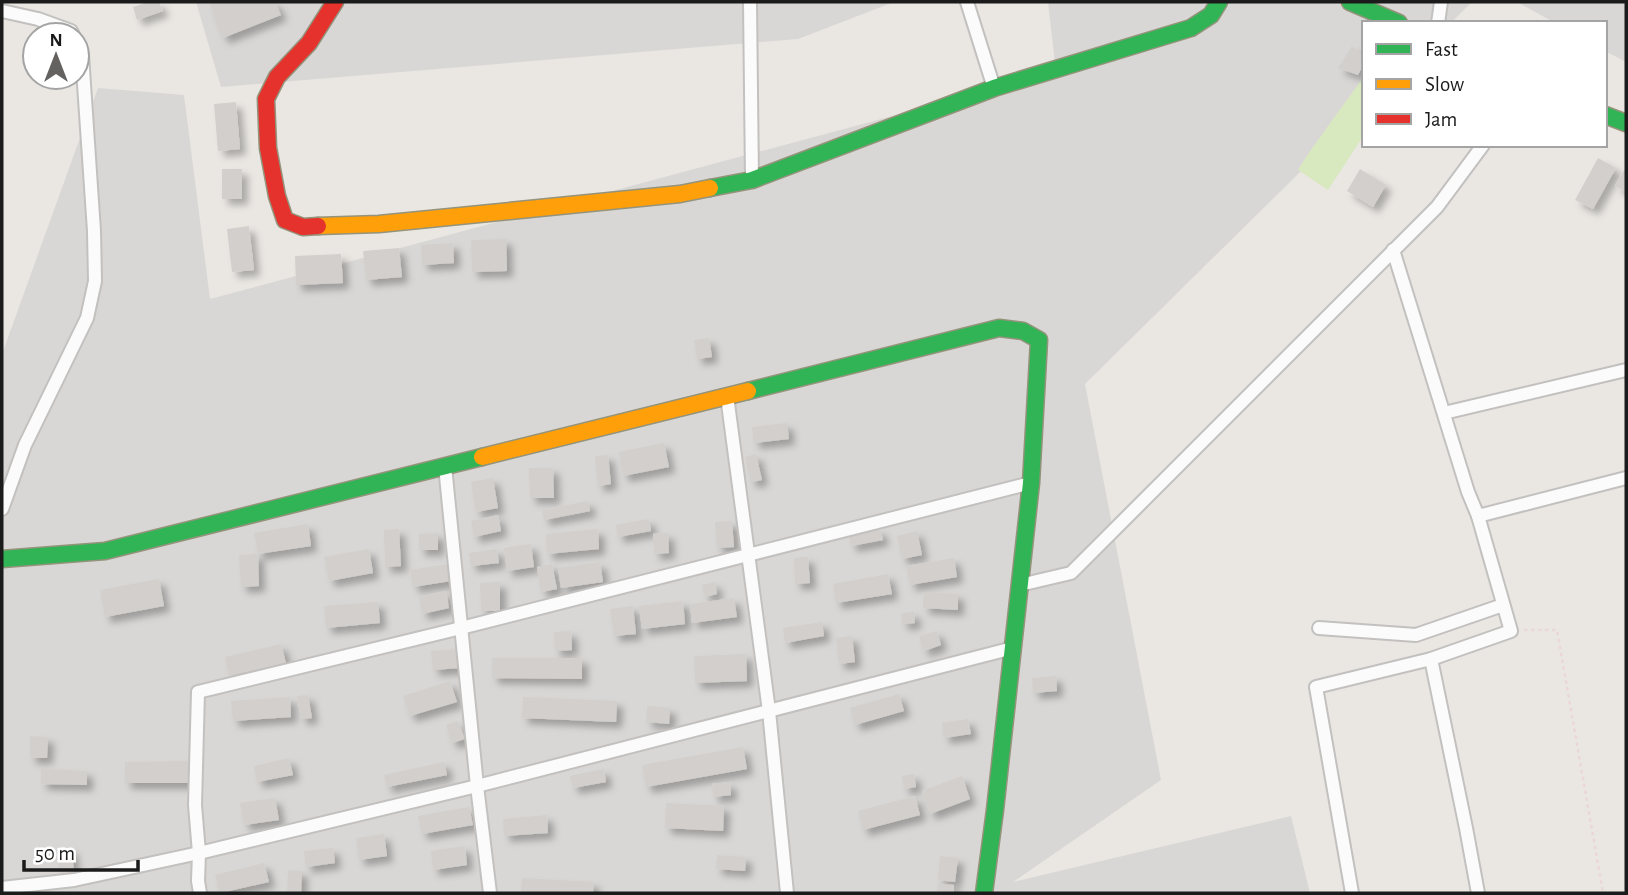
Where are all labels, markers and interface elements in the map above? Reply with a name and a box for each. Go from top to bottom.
north arrow [21,21,91,91]
legend [1362,21,1607,147]
text: N [49,31,63,50]
text: Fast [1425,39,1458,60]
text: Slow [1425,74,1464,95]
text: Jam [1425,109,1457,130]
scale bar [24,828,138,872]
text: 50 m [35,843,75,864]

